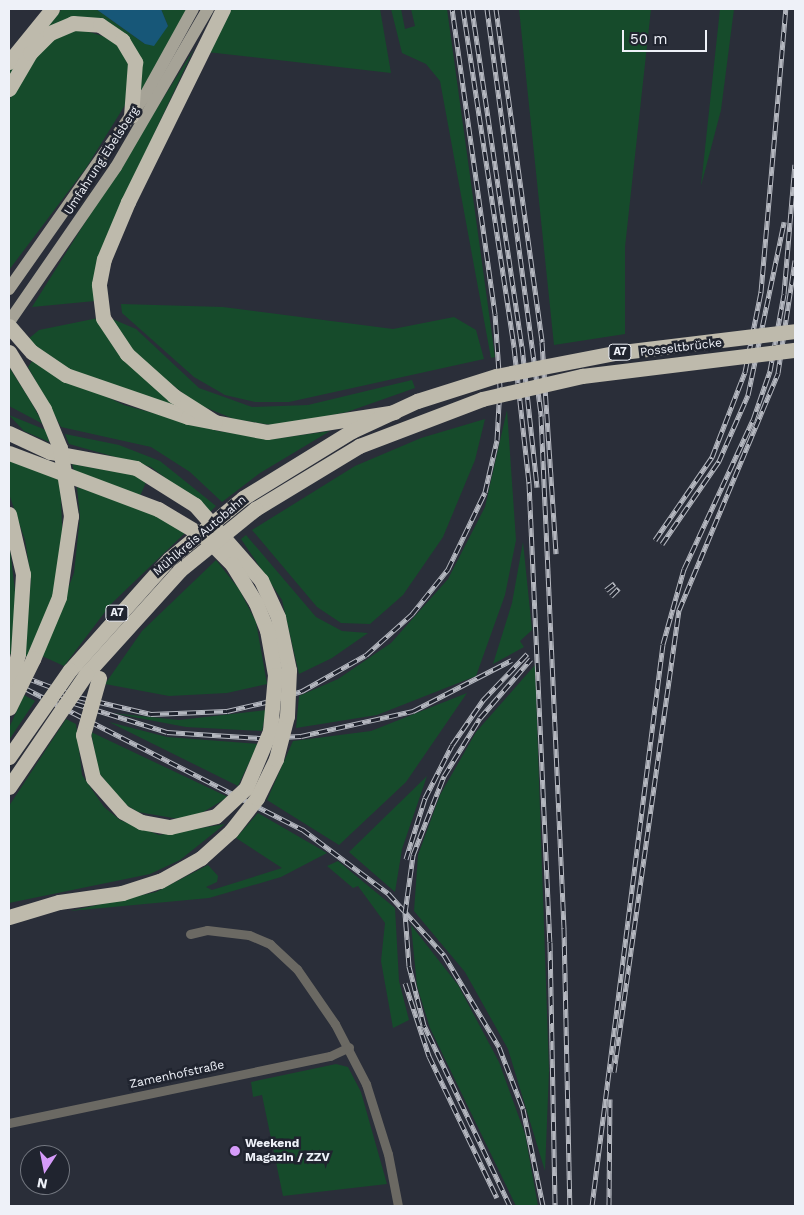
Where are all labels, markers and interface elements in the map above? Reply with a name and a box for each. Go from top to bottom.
scale bar [624,20,709,52]
text: 50 m [630,30,667,48]
street label: Umfahrung Ebelsberg [62,104,142,218]
street label: Posseltbrücke [639,336,723,360]
road number: A7 [608,344,632,361]
street label: Mühlkreis Autobahn [150,493,250,579]
road number: A7 [104,604,130,622]
street label: Zamenhofstraße [128,1058,226,1092]
place label: Weekend Magazin / ZZV [245,1137,330,1165]
north arrow [20,1145,70,1195]
marker: Weekend Magazin / ZZV [229,1145,241,1157]
text: N [36,1175,49,1193]

